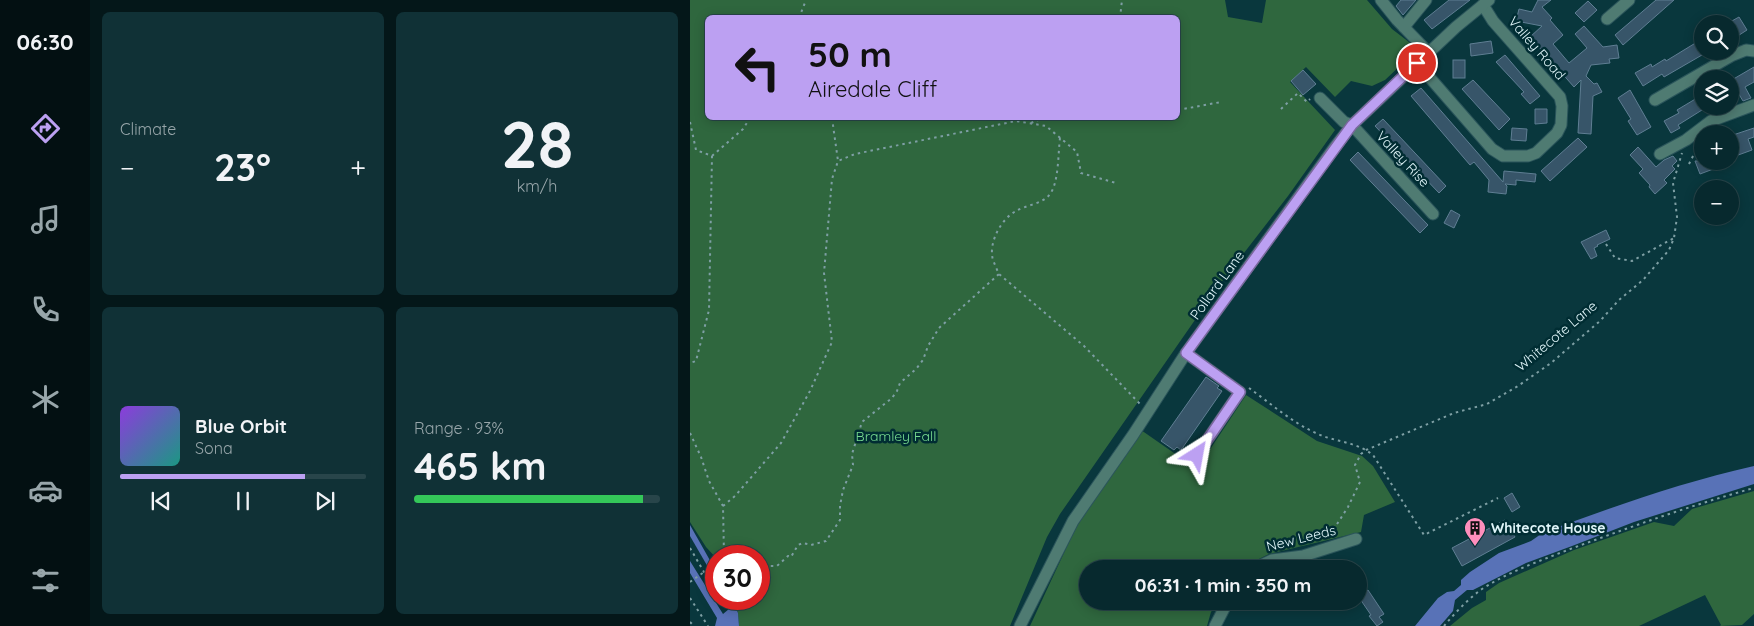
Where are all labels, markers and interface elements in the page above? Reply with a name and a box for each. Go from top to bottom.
street label: Valley Road [1505,13,1569,83]
map controls [1694,15,1739,225]
button: search [1694,15,1739,60]
text: 06:30 [16,28,74,56]
text: 50 m [808,32,892,76]
icon: left [725,35,790,100]
pin [1396,42,1438,84]
icon: arrive [1403,49,1431,77]
button: layers [1694,70,1739,115]
text: Airedale Cliff [808,75,937,103]
text: 28 [501,103,573,184]
icon: directions [28,111,63,146]
text: Climate [120,119,176,139]
button: + [1694,125,1739,170]
street label: Valley Rise [1372,127,1434,191]
text: 23° [214,143,271,191]
text: − [120,150,135,185]
text: + [350,150,366,185]
text: km/h [517,176,557,196]
button: − [1694,180,1739,225]
icon: music [28,202,63,237]
street label: Pollard Lane [1186,247,1248,323]
icon: phone [28,292,63,327]
street label: Whitecote Lane [1511,297,1601,375]
icon: climate [28,382,63,417]
text: Blue Orbit [195,414,287,438]
text: Range · 93% [414,418,504,438]
park label: Bramley Fall [856,427,936,445]
position arrow [1170,428,1222,480]
text: Sona [195,438,233,458]
text: 465 km [414,442,547,490]
icon: car [28,473,63,508]
icon: previous [147,487,175,515]
icon: pause [229,487,257,515]
icon: next [311,487,339,515]
building icon: Whitecote House [1463,516,1487,547]
place label: Whitecote House [1491,519,1606,537]
street label: New Leeds [1264,521,1338,555]
speed limit sign: 30 [705,545,770,610]
icon: filters [28,563,63,598]
text: 06:31 · 1 min · 350 m [1135,573,1311,597]

